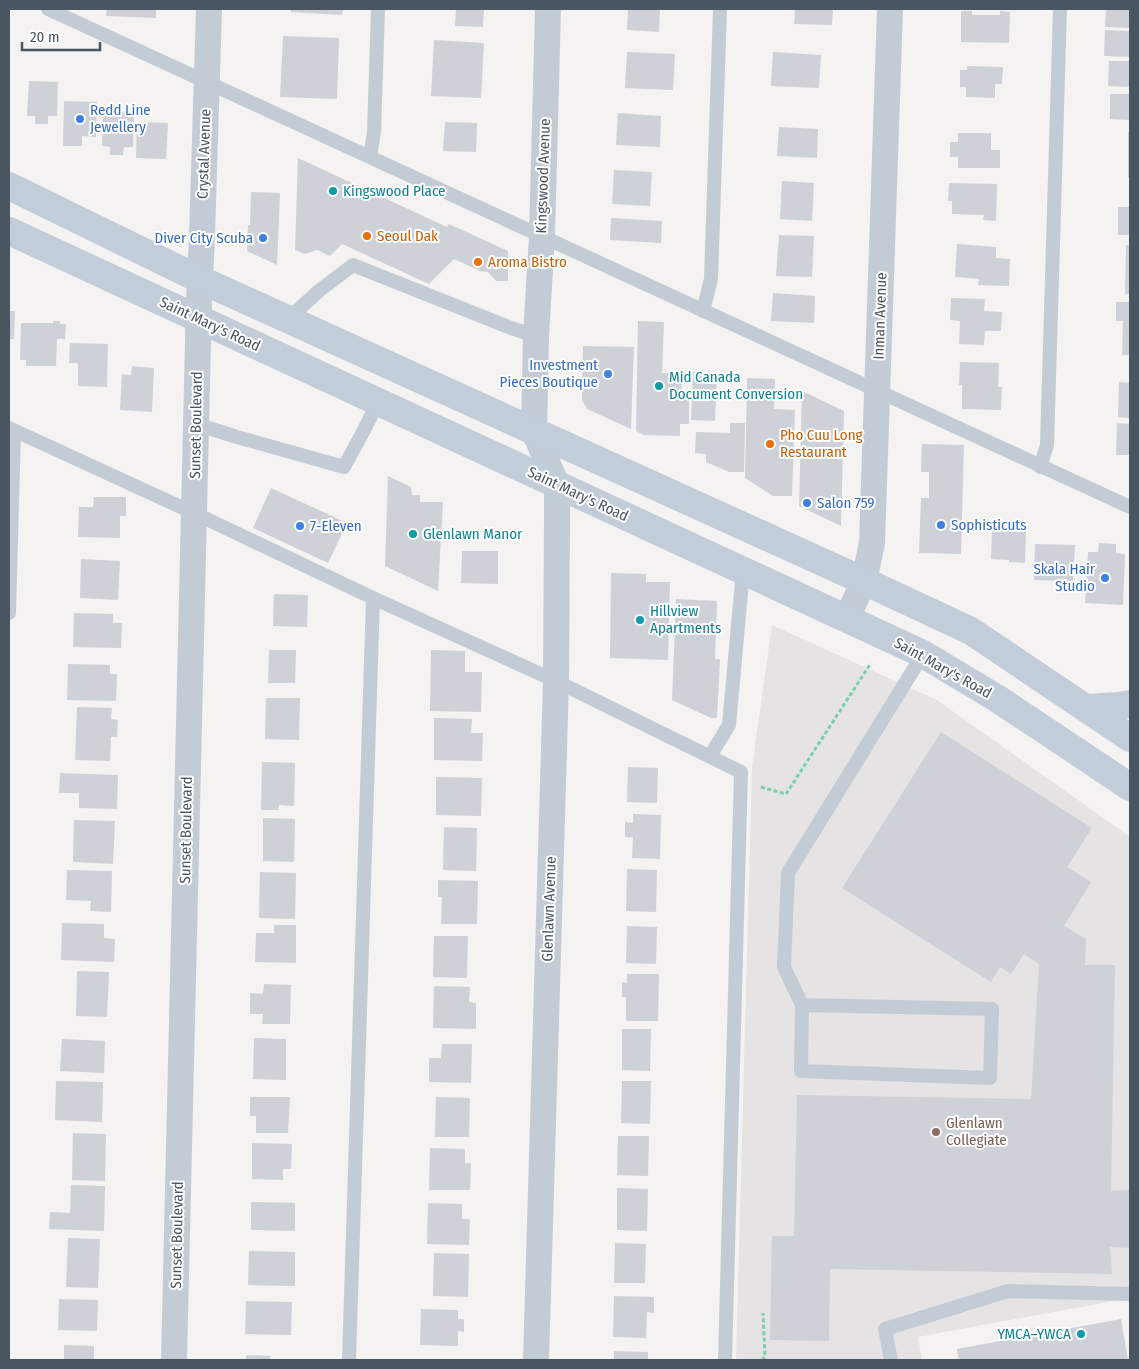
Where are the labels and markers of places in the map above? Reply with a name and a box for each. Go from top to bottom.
place label: Redd Line Jewellery [90,101,151,136]
marker: Redd Line Jewellery [74,113,86,125]
place label: Kingswood Place [343,182,446,200]
marker: Kingswood Place [327,185,339,197]
place label: Seoul Dak [377,227,438,245]
place label: Diver City Scuba [154,229,253,247]
marker: Seoul Dak [361,230,373,242]
marker: Diver City Scuba [257,232,269,244]
place label: Aroma Bistro [488,253,567,271]
marker: Aroma Bistro [472,256,484,268]
place label: Investment Pieces Boutique [500,356,598,391]
marker: Investment Pieces Boutique [602,368,614,380]
place label: Mid Canada Document Conversion [669,368,803,403]
marker: Mid Canada Document Conversion [653,380,665,392]
place label: Pho Cuu Long Restaurant [780,426,863,461]
marker: Pho Cuu Long Restaurant [764,438,776,450]
place label: Salon 759 [817,494,875,512]
marker: Salon 759 [801,497,813,509]
place label: Sophisticuts [951,516,1027,534]
place label: 7-Eleven [310,517,362,535]
marker: Sophisticuts [935,519,947,531]
marker: 7-Eleven [294,520,306,532]
place label: Glenlawn Manor [423,525,523,543]
marker: Glenlawn Manor [407,528,419,540]
place label: Skala Hair Studio [1033,560,1096,595]
marker: Skala Hair Studio [1099,572,1111,584]
place label: Hillview Apartments [650,602,721,637]
marker: Hillview Apartments [634,614,646,626]
place label: Glenlawn Collegiate [946,1114,1007,1149]
marker: Glenlawn Collegiate [930,1126,942,1138]
place label: YMCA–YWCA [997,1325,1071,1343]
marker: YMCA–YWCA [1075,1328,1087,1340]

